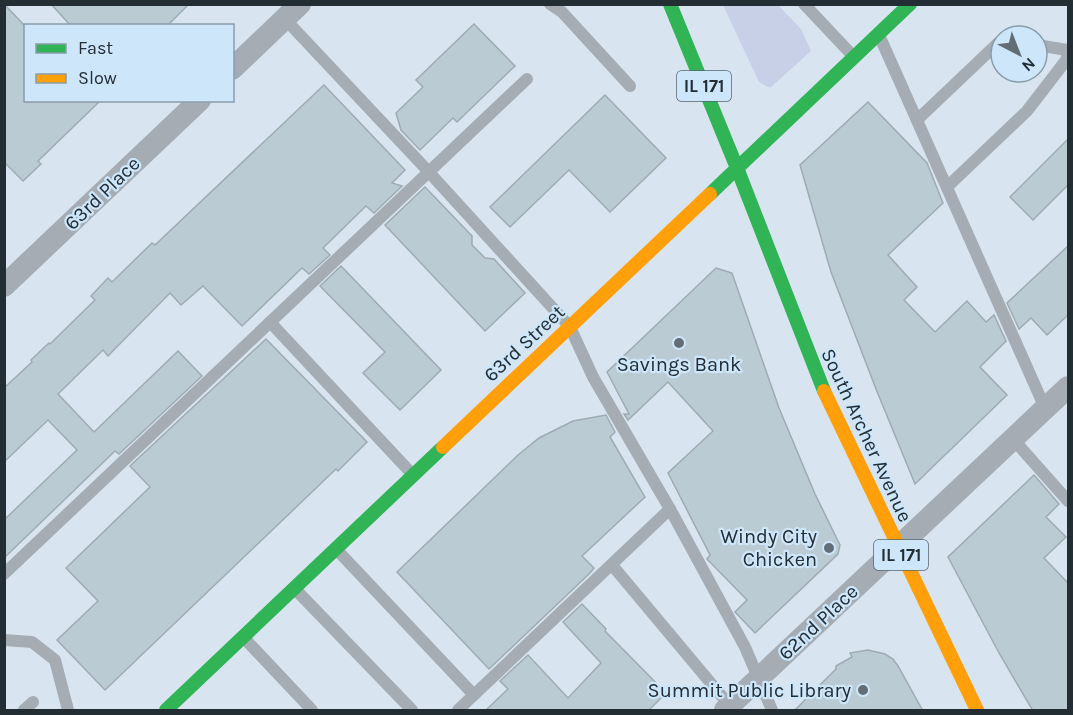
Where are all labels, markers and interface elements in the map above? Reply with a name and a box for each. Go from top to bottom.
legend [24,24,234,102]
north arrow [989,24,1049,84]
text: Fast [78,37,113,59]
text: N [1018,54,1039,76]
text: Slow [78,67,117,89]
road number: IL 171 [677,71,731,101]
street label: 63rd Place [60,152,145,235]
street label: 63rd Street [479,300,570,387]
marker: Savings Bank [672,336,686,350]
street label: South Archer Avenue [816,345,917,526]
place label: Savings Bank [617,353,741,376]
place label: Windy City Chicken [720,525,817,571]
road number: IL 171 [874,540,928,570]
marker: Windy City Chicken [822,541,836,555]
street label: 62nd Place [774,580,863,665]
place label: Summit Public Library [648,679,851,702]
marker: Summit Public Library [856,683,870,697]

